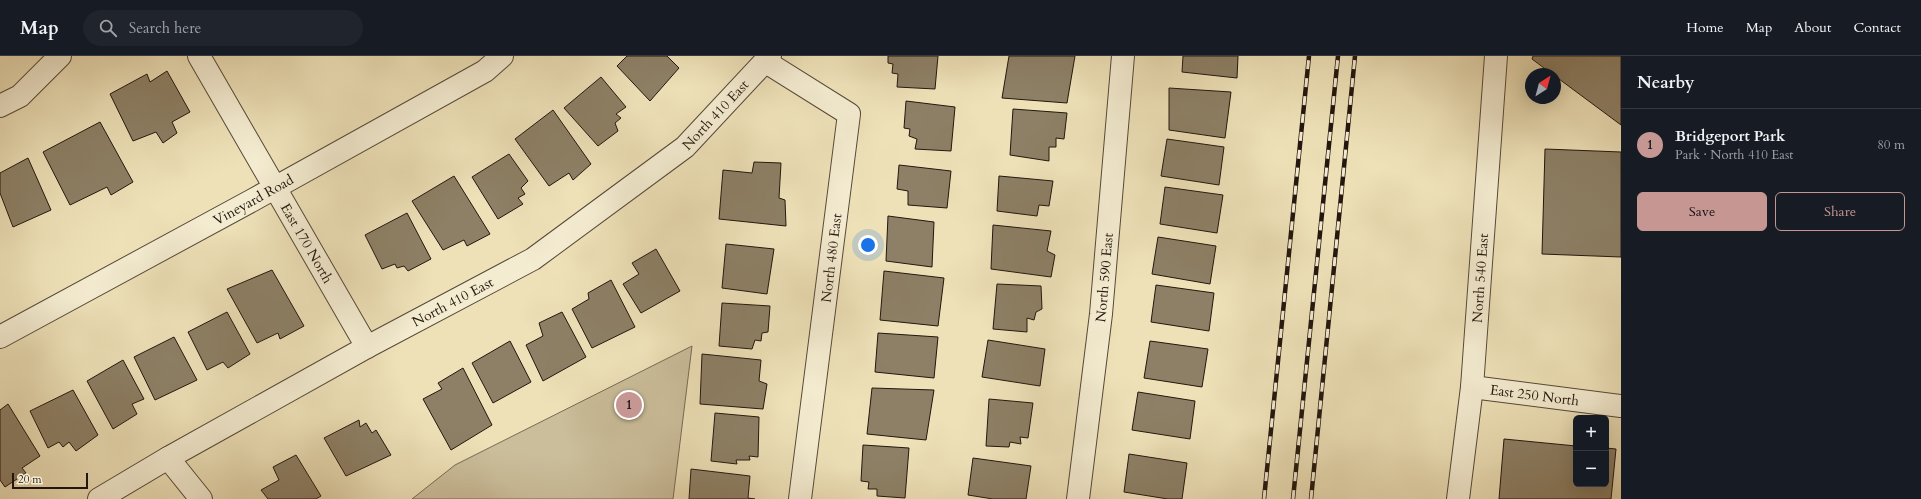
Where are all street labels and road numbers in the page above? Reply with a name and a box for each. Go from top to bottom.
street label: North 410 East [678,75,753,154]
street label: Vineyard Road [210,170,298,230]
street label: East 170 North [276,200,337,287]
street label: North 480 East [817,212,846,304]
street label: North 590 East [1091,232,1118,323]
street label: North 540 East [1468,232,1493,324]
street label: North 410 East [409,272,497,331]
street label: East 250 North [1489,380,1580,411]

